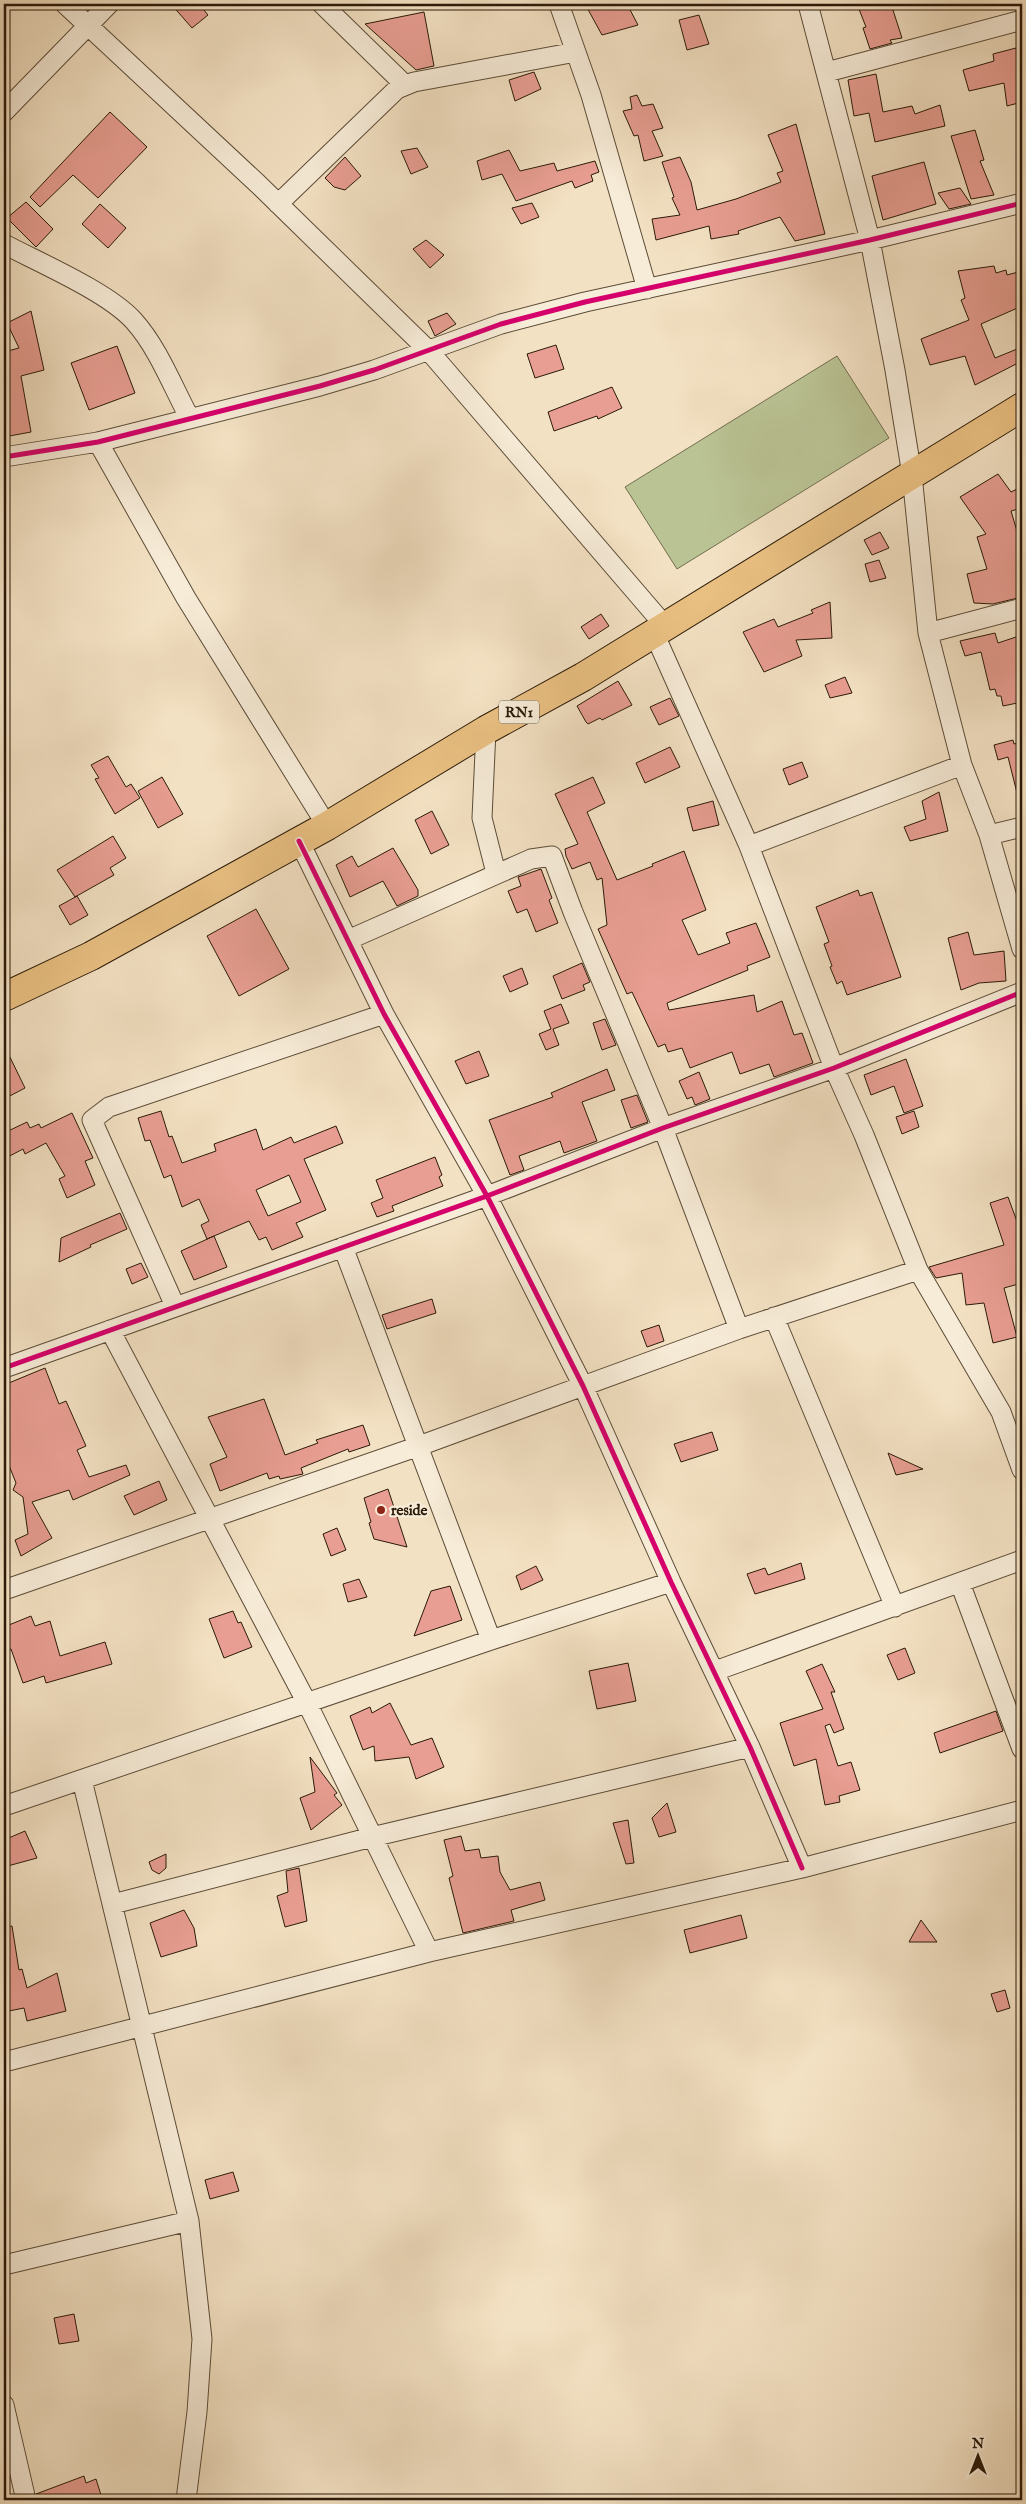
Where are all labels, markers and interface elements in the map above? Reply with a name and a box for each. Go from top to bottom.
road number: RN1 [499,700,539,724]
place label: reside [391,1501,428,1520]
marker: reside [375,1504,387,1516]
north arrow [954,2432,1004,2482]
text: N [971,2435,984,2453]

